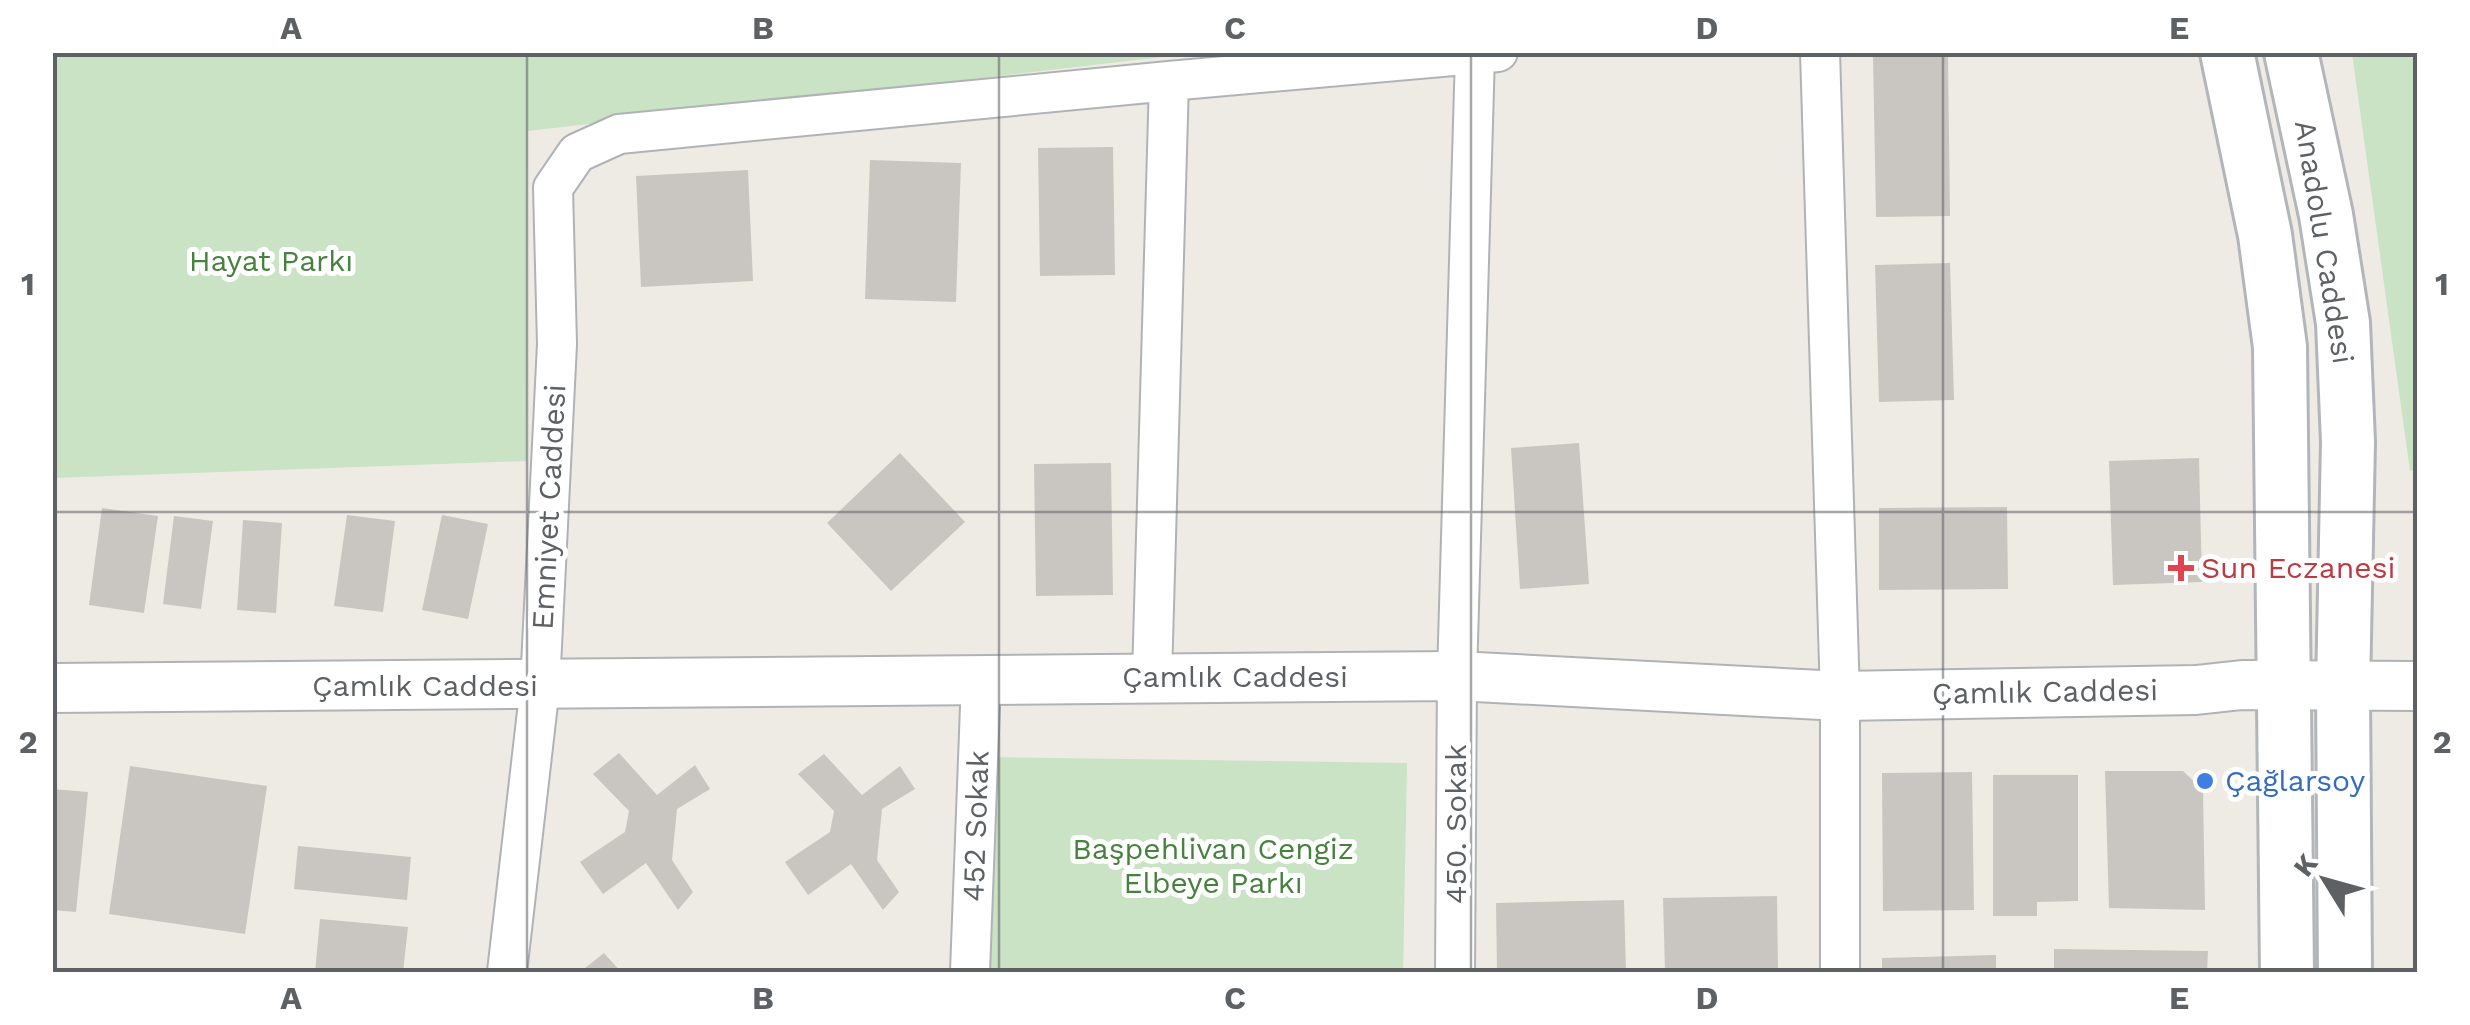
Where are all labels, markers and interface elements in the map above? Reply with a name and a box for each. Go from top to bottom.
text: A [280,9,302,47]
text: B [752,9,774,47]
text: C [1224,9,1246,47]
text: D [1696,9,1718,47]
text: E [2169,9,2189,47]
street label: Anadolu Caddesi [2288,118,2361,366]
park label: Hayat Parkı [189,243,353,278]
text: 1 [21,265,35,303]
text: 1 [2435,265,2449,303]
street label: Emniyet Caddesi [525,383,572,631]
place label: Sun Eczanesi [2201,550,2395,585]
marker: Sun Eczanesi [2170,557,2192,579]
street label: Çamlık Caddesi [1122,659,1348,694]
street label: Çamlık Caddesi [312,668,538,703]
street label: Çamlık Caddesi [1932,672,2158,711]
text: 2 [18,723,38,761]
text: 2 [2432,723,2452,761]
street label: 450. Sokak [1438,744,1473,904]
street label: 452 Sokak [955,750,996,902]
place label: Çağlarsoy [2225,763,2366,798]
marker: Çağlarsoy [2194,770,2216,792]
north arrow [2275,830,2375,930]
park label: Başpehlivan Cengiz Elbeye Parkı [1072,831,1354,900]
text: K [2286,847,2325,883]
text: A [280,979,302,1017]
text: B [752,979,774,1017]
text: C [1224,979,1246,1017]
text: D [1696,979,1718,1017]
text: E [2169,979,2189,1017]

